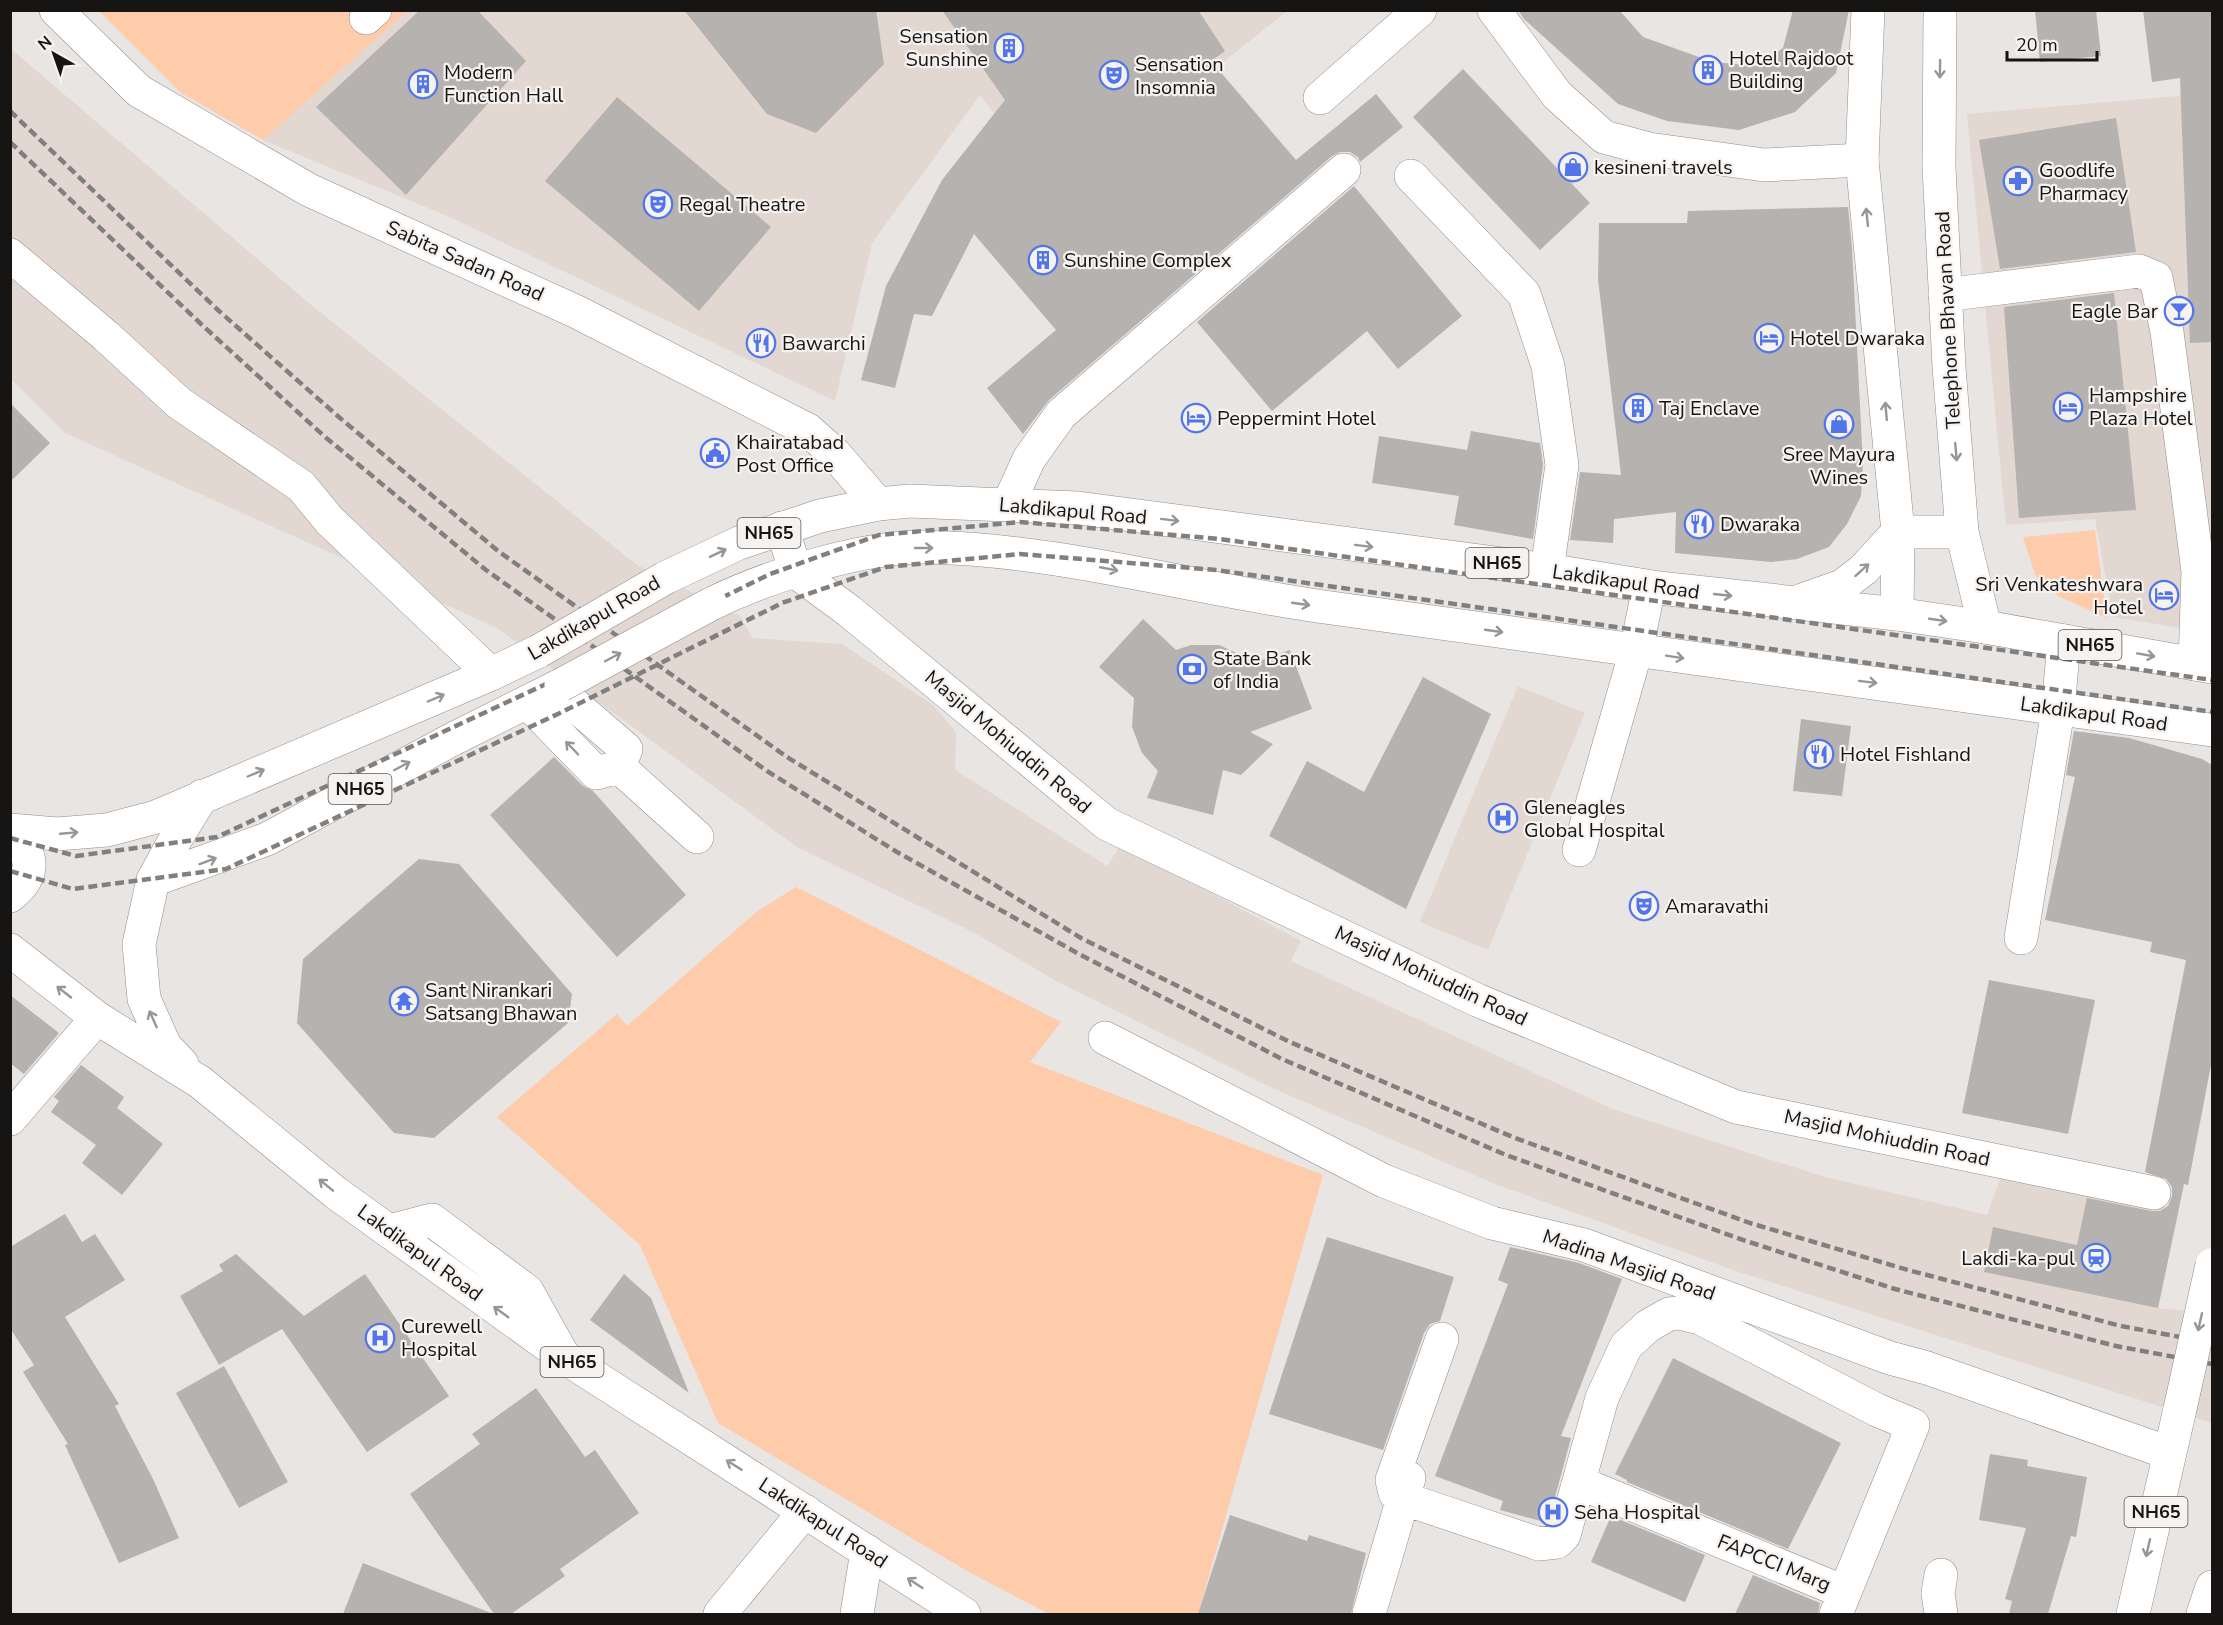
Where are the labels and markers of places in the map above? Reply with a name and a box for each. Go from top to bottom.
place label: Sensation Sunshine [899,23,988,73]
building icon: Sensation Sunshine [993,32,1025,64]
place label: Hotel Rajdoot Building [1729,45,1854,95]
place label: Sensation Insomnia [1135,51,1224,101]
building icon: Hotel Rajdoot Building [1692,54,1724,86]
place label: Modern Function Hall [444,59,564,109]
theatre icon: Sensation Insomnia [1098,59,1130,91]
building icon: Modern Function Hall [407,68,439,100]
shop icon: kesineni travels [1557,151,1589,183]
place label: kesineni travels [1594,154,1733,181]
place label: Goodlife Pharmacy [2039,157,2129,207]
pharmacy icon: Goodlife Pharmacy [2002,165,2034,197]
theatre icon: Regal Theatre [642,188,674,220]
place label: Regal Theatre [679,191,805,218]
building icon: Sunshine Complex [1027,244,1059,276]
place label: Sunshine Complex [1064,247,1232,274]
bar icon: Eagle Bar [2163,295,2195,327]
place label: Eagle Bar [2071,298,2158,325]
hotel icon: Hotel Dwaraka [1753,322,1785,354]
place label: Hotel Dwaraka [1790,325,1925,352]
restaurant icon: Bawarchi [745,327,777,359]
place label: Bawarchi [782,330,866,357]
place label: Hampshire Plaza Hotel [2089,382,2193,432]
hotel icon: Hampshire Plaza Hotel [2052,391,2084,423]
building icon: Taj Enclave [1622,392,1654,424]
place label: Taj Enclave [1659,395,1759,422]
hotel icon: Peppermint Hotel [1180,402,1212,434]
place label: Peppermint Hotel [1217,405,1376,432]
shop icon: Sree Mayura Wines [1823,408,1855,440]
place label: Khairatabad Post Office [736,429,844,479]
public building icon: Khairatabad Post Office [699,437,731,469]
place label: Sree Mayura Wines [1783,441,1895,491]
restaurant icon: Dwaraka [1683,508,1715,540]
place label: Dwaraka [1720,511,1800,538]
place label: Sri Venkateshwara Hotel [1975,571,2143,621]
hotel icon: Sri Venkateshwara Hotel [2148,579,2180,611]
place label: State Bank of India [1213,645,1312,695]
bank icon: State Bank of India [1176,653,1208,685]
restaurant icon: Hotel Fishland [1803,738,1835,770]
place label: Hotel Fishland [1840,741,1971,768]
place label: Gleneagles Global Hospital [1524,794,1665,844]
hospital icon: Gleneagles Global Hospital [1487,802,1519,834]
theatre icon: Amaravathi [1628,890,1660,922]
place label: Amaravathi [1665,893,1769,920]
place label: Sant Nirankari Satsang Bhawan [425,977,577,1027]
temple icon: Sant Nirankari Satsang Bhawan [388,985,420,1017]
station icon: Lakdi-ka-pul [2080,1242,2112,1274]
place label: Lakdi-ka-pul [1961,1245,2075,1272]
place label: Curewell Hospital [401,1313,482,1363]
hospital icon: Curewell Hospital [364,1322,396,1354]
hospital icon: Seha Hospital [1537,1496,1569,1528]
place label: Seha Hospital [1574,1499,1700,1526]

